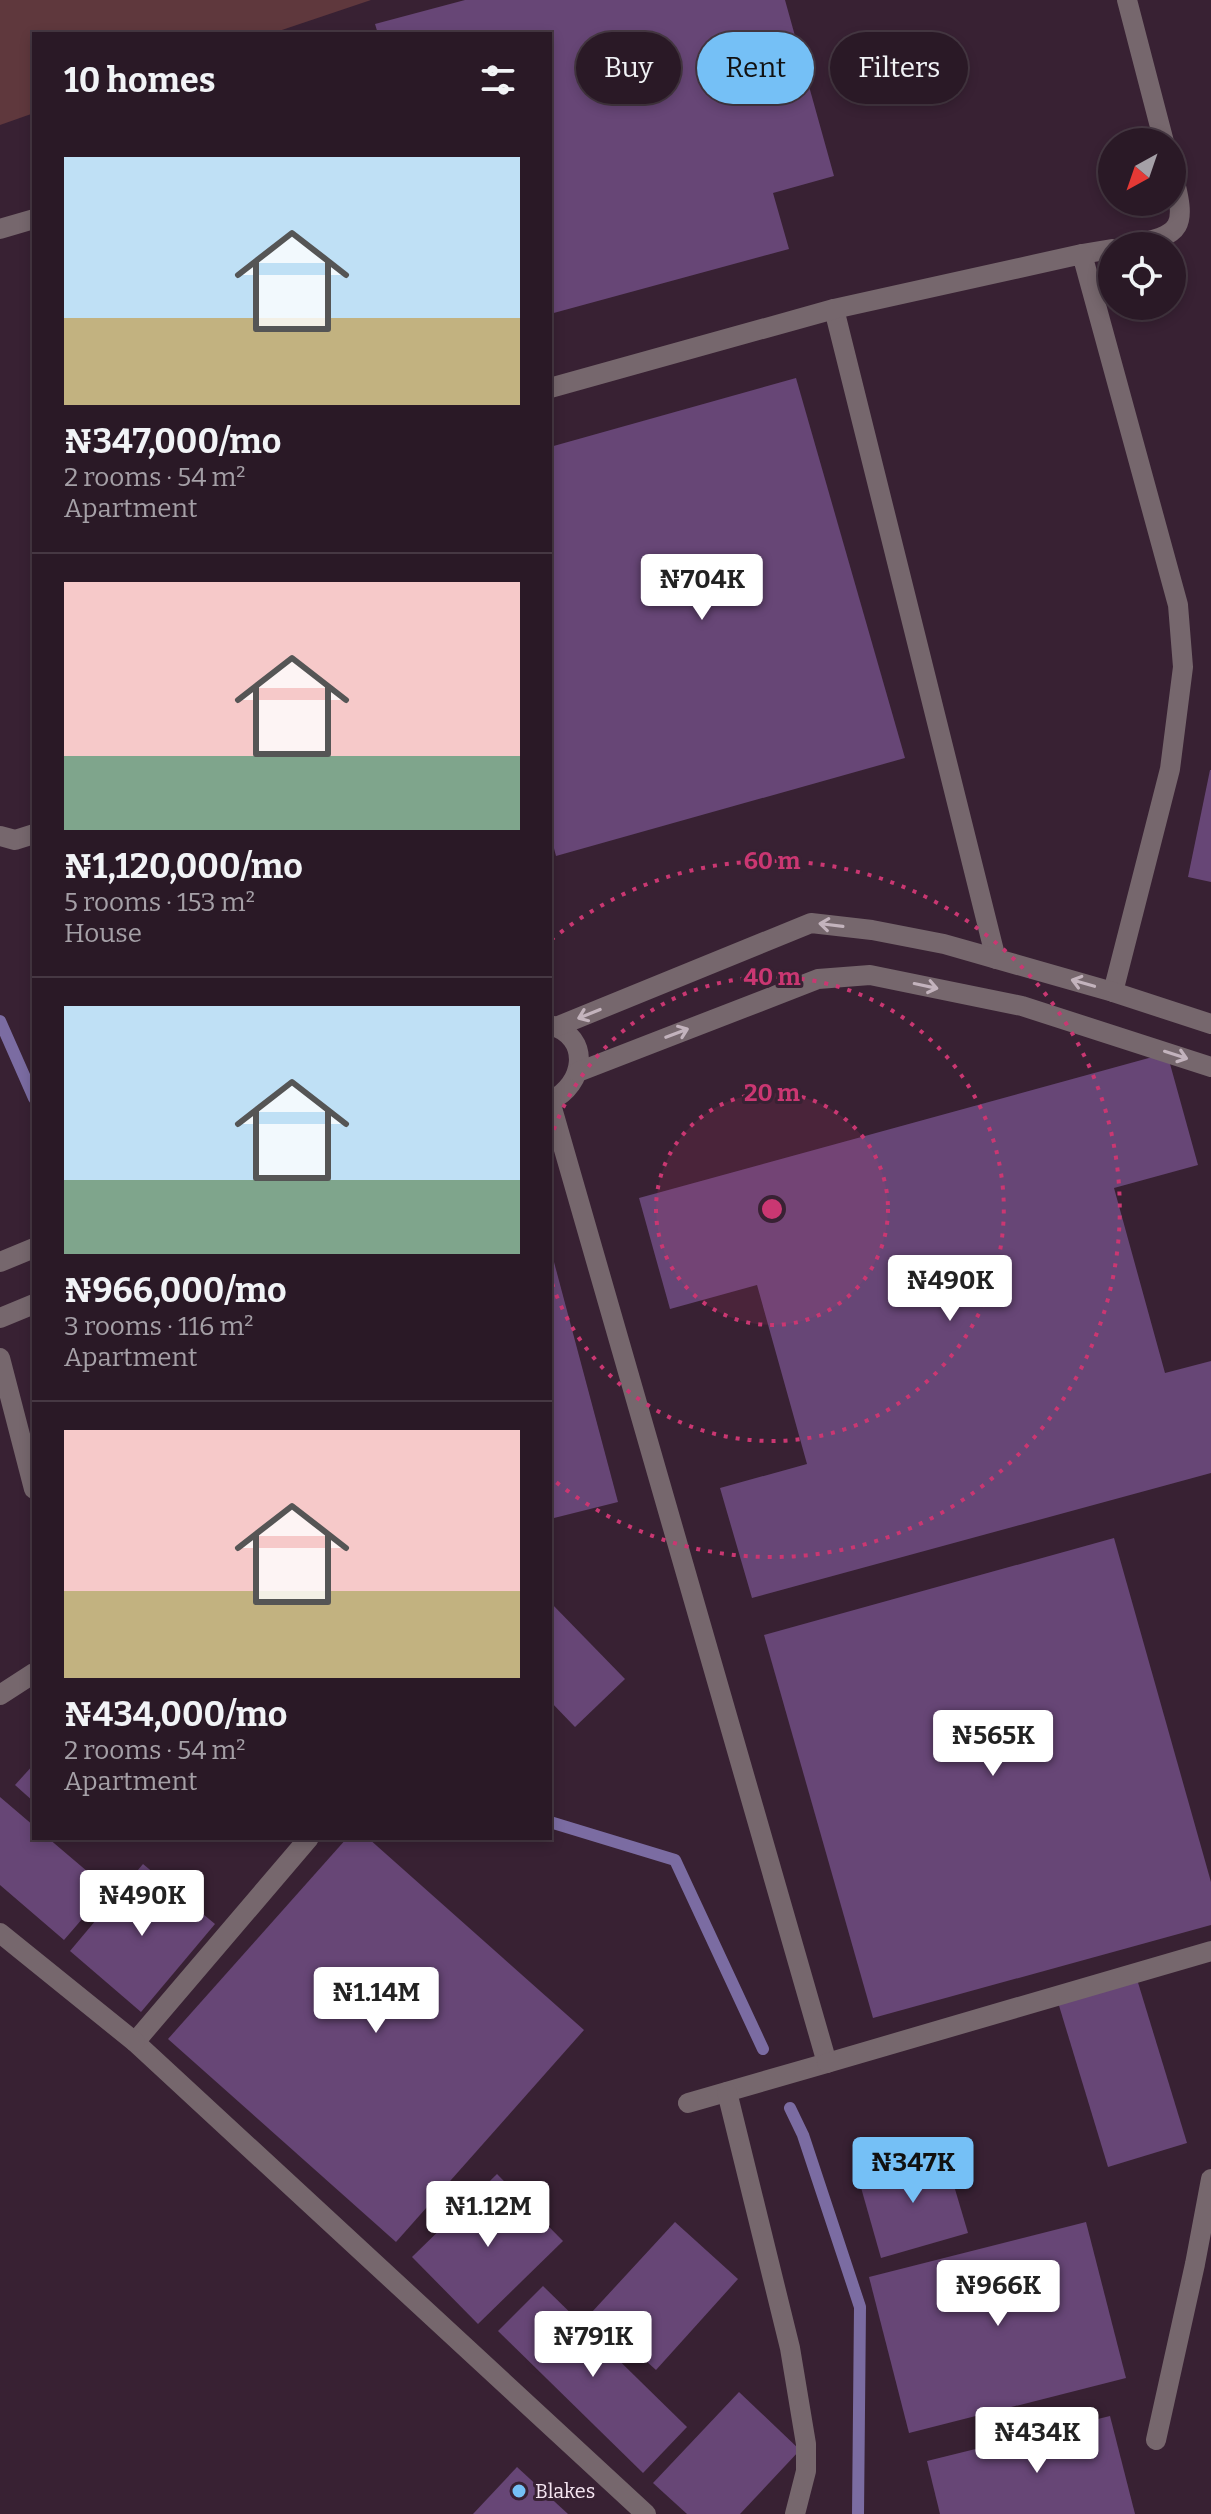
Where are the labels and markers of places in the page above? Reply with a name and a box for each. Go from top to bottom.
pin: ₦704K [646,554,758,622]
centre of rings [758,1195,786,1223]
pin: ₦490K [894,1255,1006,1323]
pin: ₦565K [937,1710,1049,1778]
pin: ₦490K [86,1870,198,1938]
pin: ₦1.14M [311,1967,441,2035]
pin: ₦347K [857,2137,969,2205]
pin: ₦1.12M [423,2181,553,2249]
pin: ₦966K [942,2260,1054,2328]
pin: ₦791K [537,2311,649,2379]
pin: ₦434K [981,2407,1093,2475]
place label: Blakes [535,2479,595,2503]
marker: Blakes [510,2482,528,2500]

